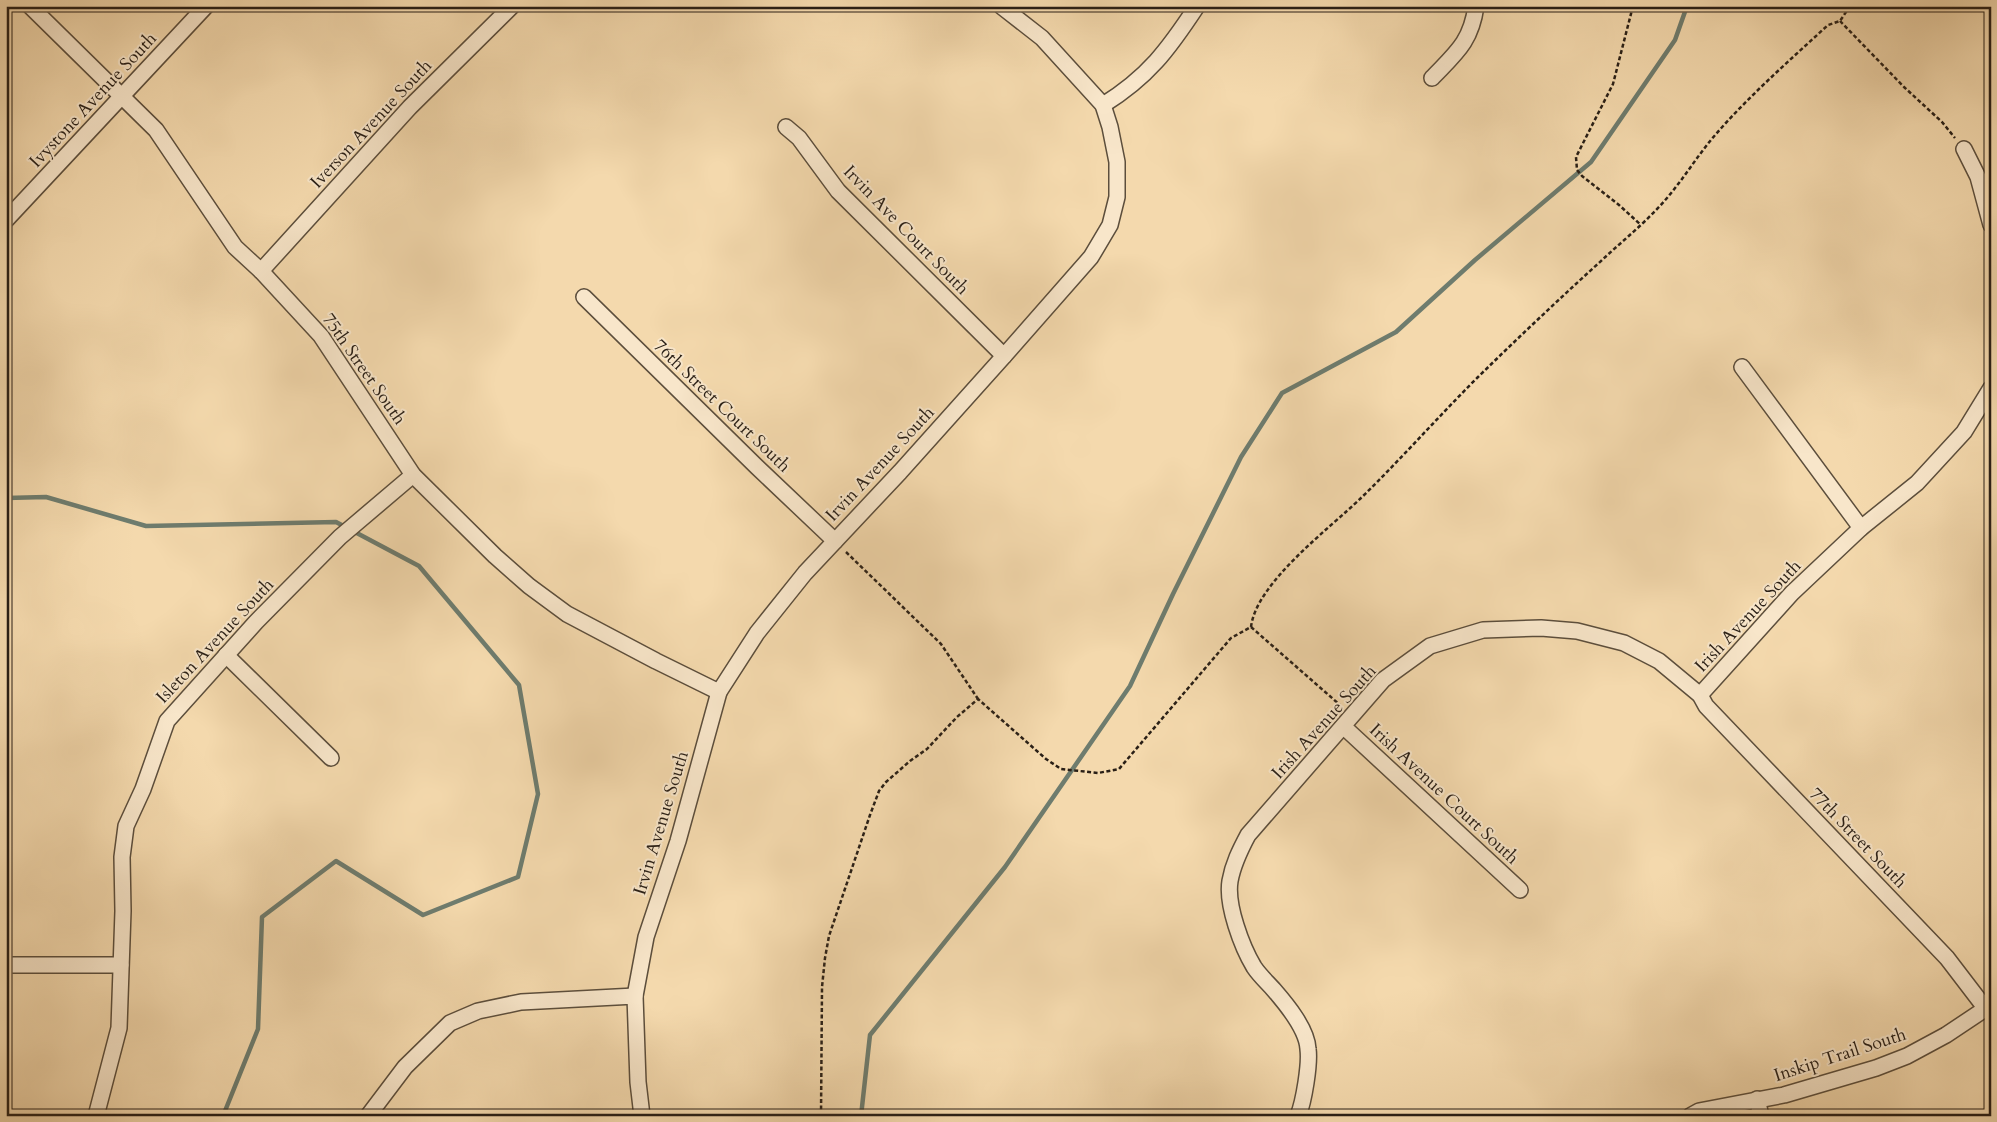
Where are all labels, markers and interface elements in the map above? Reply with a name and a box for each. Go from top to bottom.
street label: Ivystone Avenue South [24,27,163,173]
street label: Iverson Avenue South [305,54,438,194]
street label: Irvin Ave Court South [837,160,975,300]
street label: 75th Street South [316,308,412,430]
street label: 76th Street Court South [648,334,796,478]
street label: Irvin Avenue South [820,401,940,527]
street label: Irish Avenue South [1689,554,1807,678]
street label: Isleton Avenue South [150,573,280,709]
street label: Irish Avenue South [1266,659,1382,785]
street label: Irish Avenue Court South [1364,718,1524,870]
street label: Irvin Avenue South [627,748,695,898]
street label: 77th Street South [1803,782,1913,894]
street label: Inskip Trail South [1771,1022,1909,1088]

